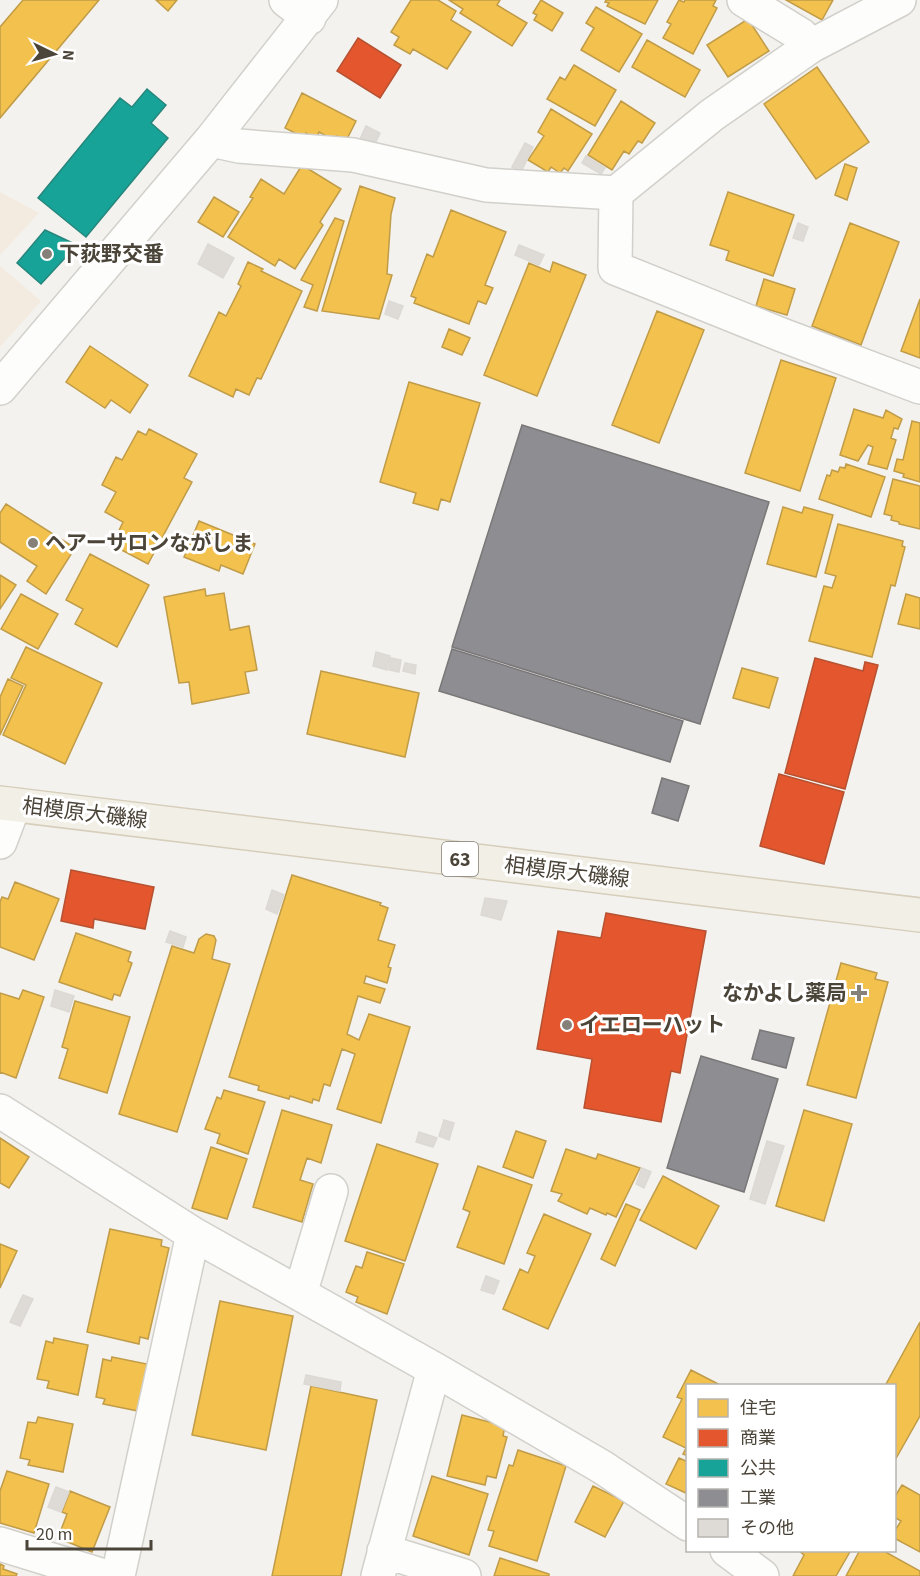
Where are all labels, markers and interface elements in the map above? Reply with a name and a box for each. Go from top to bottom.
north arrow [24,24,84,84]
text: N [57,49,79,61]
place label: 下荻野交番 [59,239,164,269]
marker: 下荻野交番 [40,247,54,261]
place label: ヘアーサロンながしま [45,528,253,558]
marker: ヘアーサロンながしま [26,536,40,550]
street label: 相模原大磯線 [21,790,149,836]
road number: 63 [442,842,478,876]
street label: 相模原大磯線 [503,849,631,895]
place label: なかよし薬局 [722,978,847,1008]
marker: なかよし薬局 [852,986,866,1000]
place label: イエローハット [579,1010,725,1040]
marker: イエローハット [560,1018,574,1032]
legend [686,1384,896,1552]
text: 住宅 [740,1396,776,1421]
text: 商業 [740,1426,776,1451]
text: 公共 [740,1456,776,1481]
text: 工業 [740,1486,776,1511]
scale bar [27,1513,152,1551]
text: その他 [740,1516,794,1541]
text: 20 m [36,1522,72,1547]

